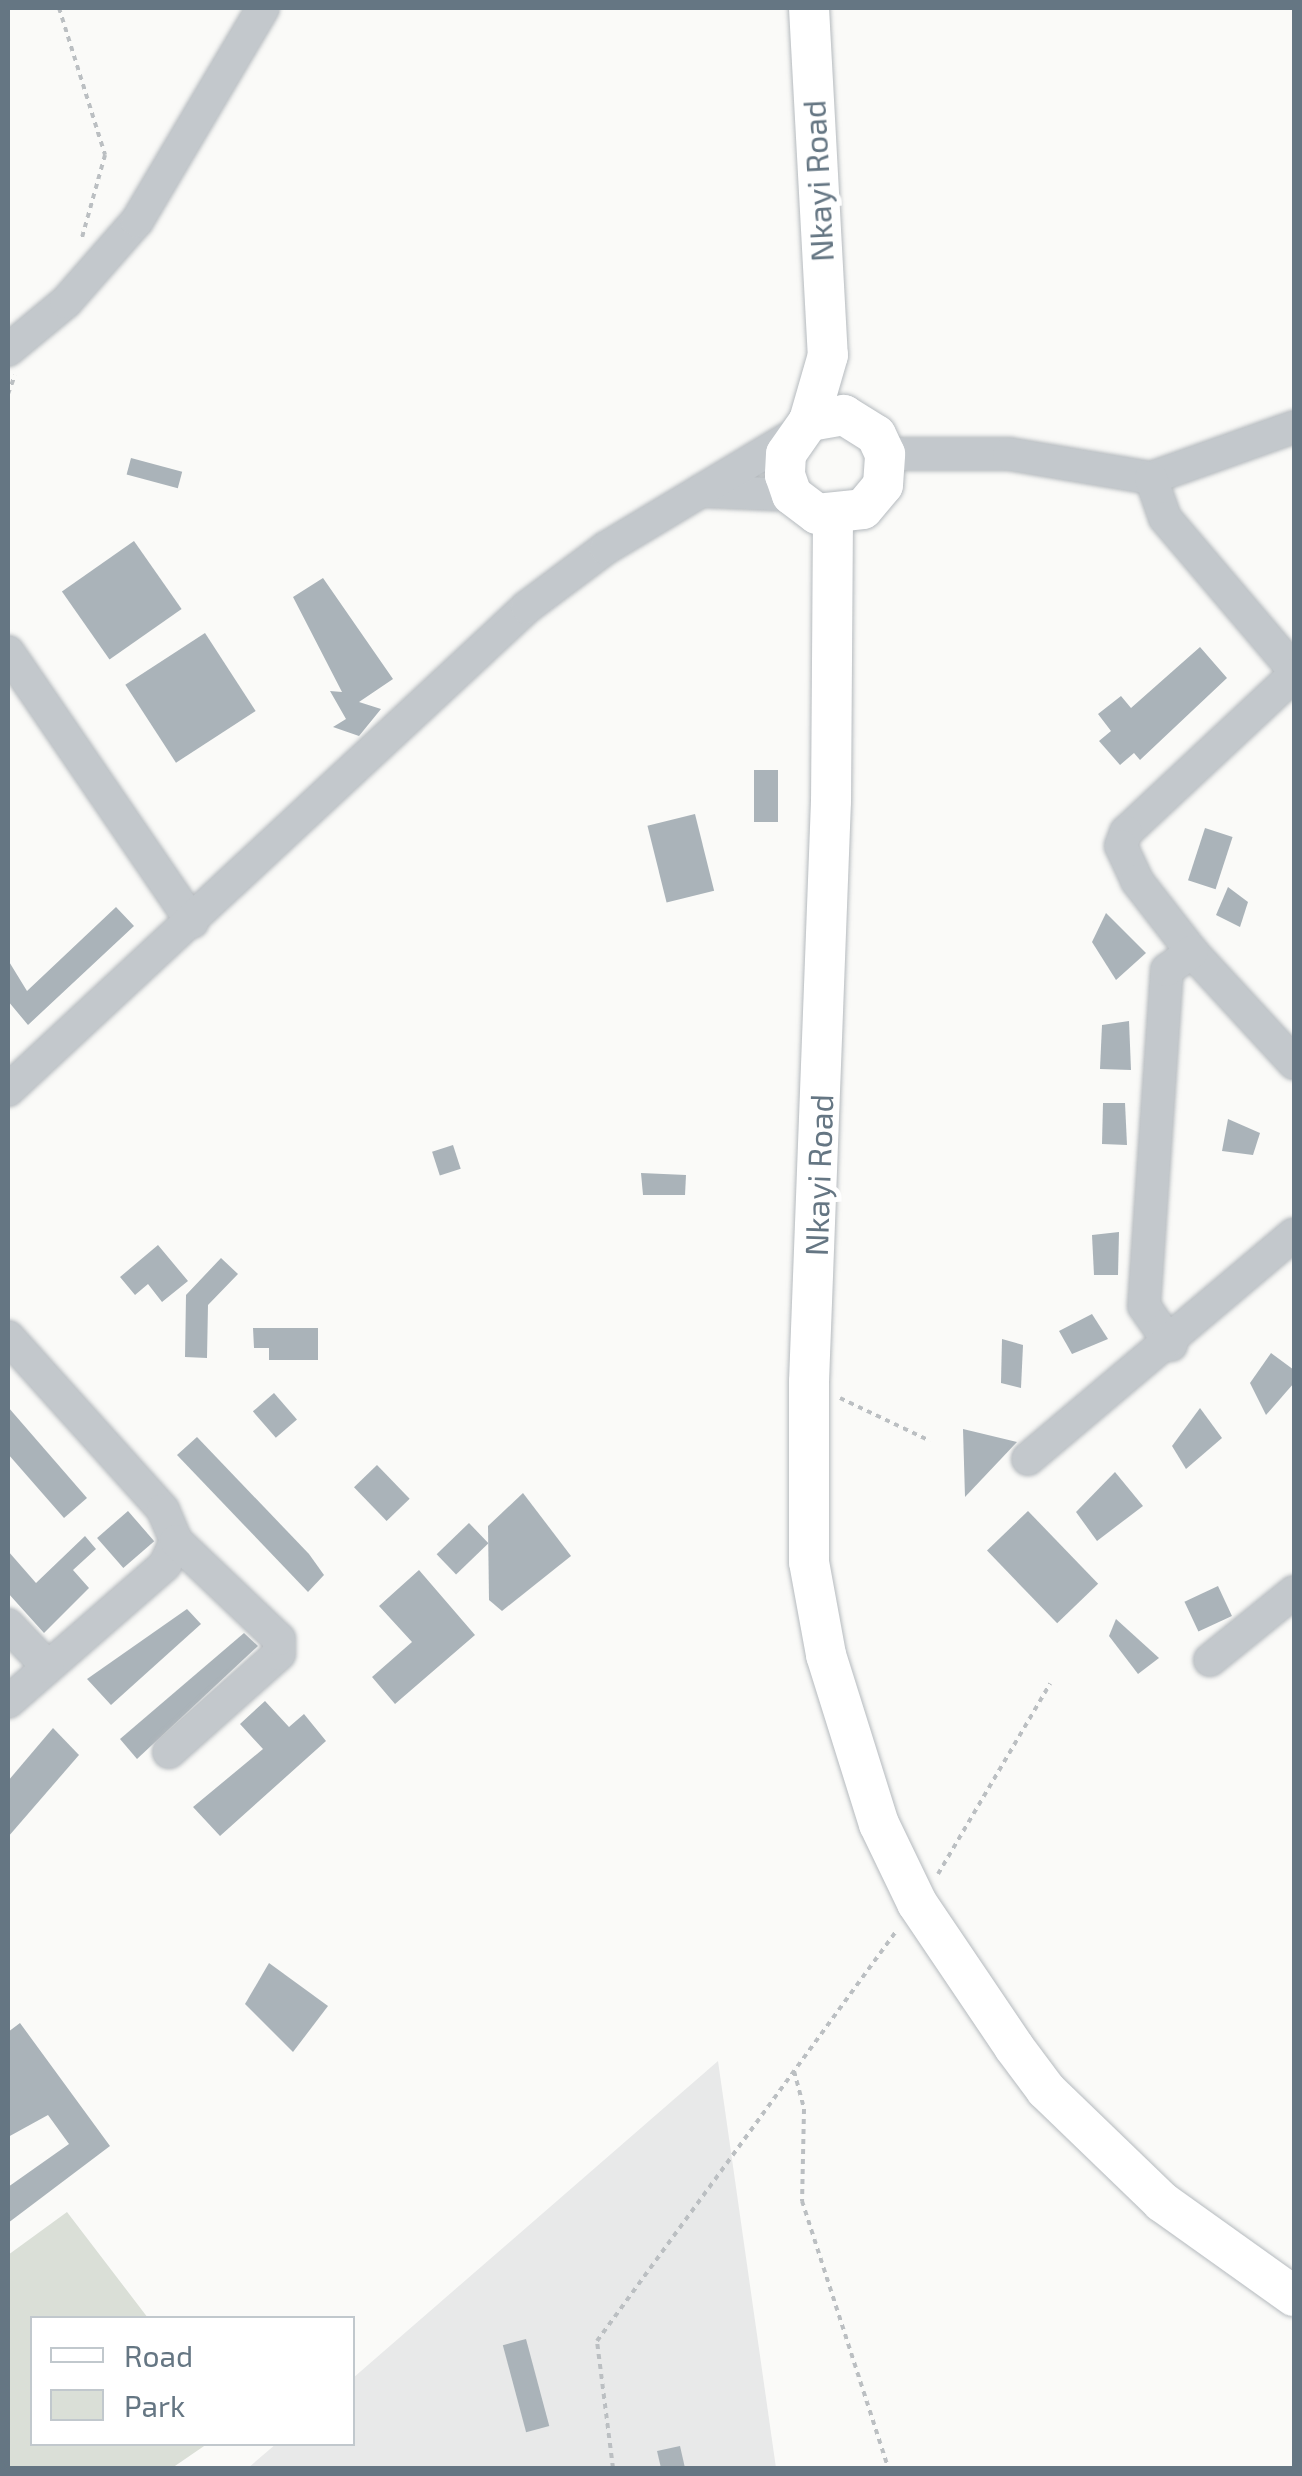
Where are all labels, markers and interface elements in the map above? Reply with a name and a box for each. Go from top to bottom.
street label: Nkayi Road [794,99,840,263]
street label: Nkayi Road [796,1093,840,1257]
legend [30,2316,355,2446]
text: Road [124,2337,193,2373]
text: Park [124,2387,185,2423]

